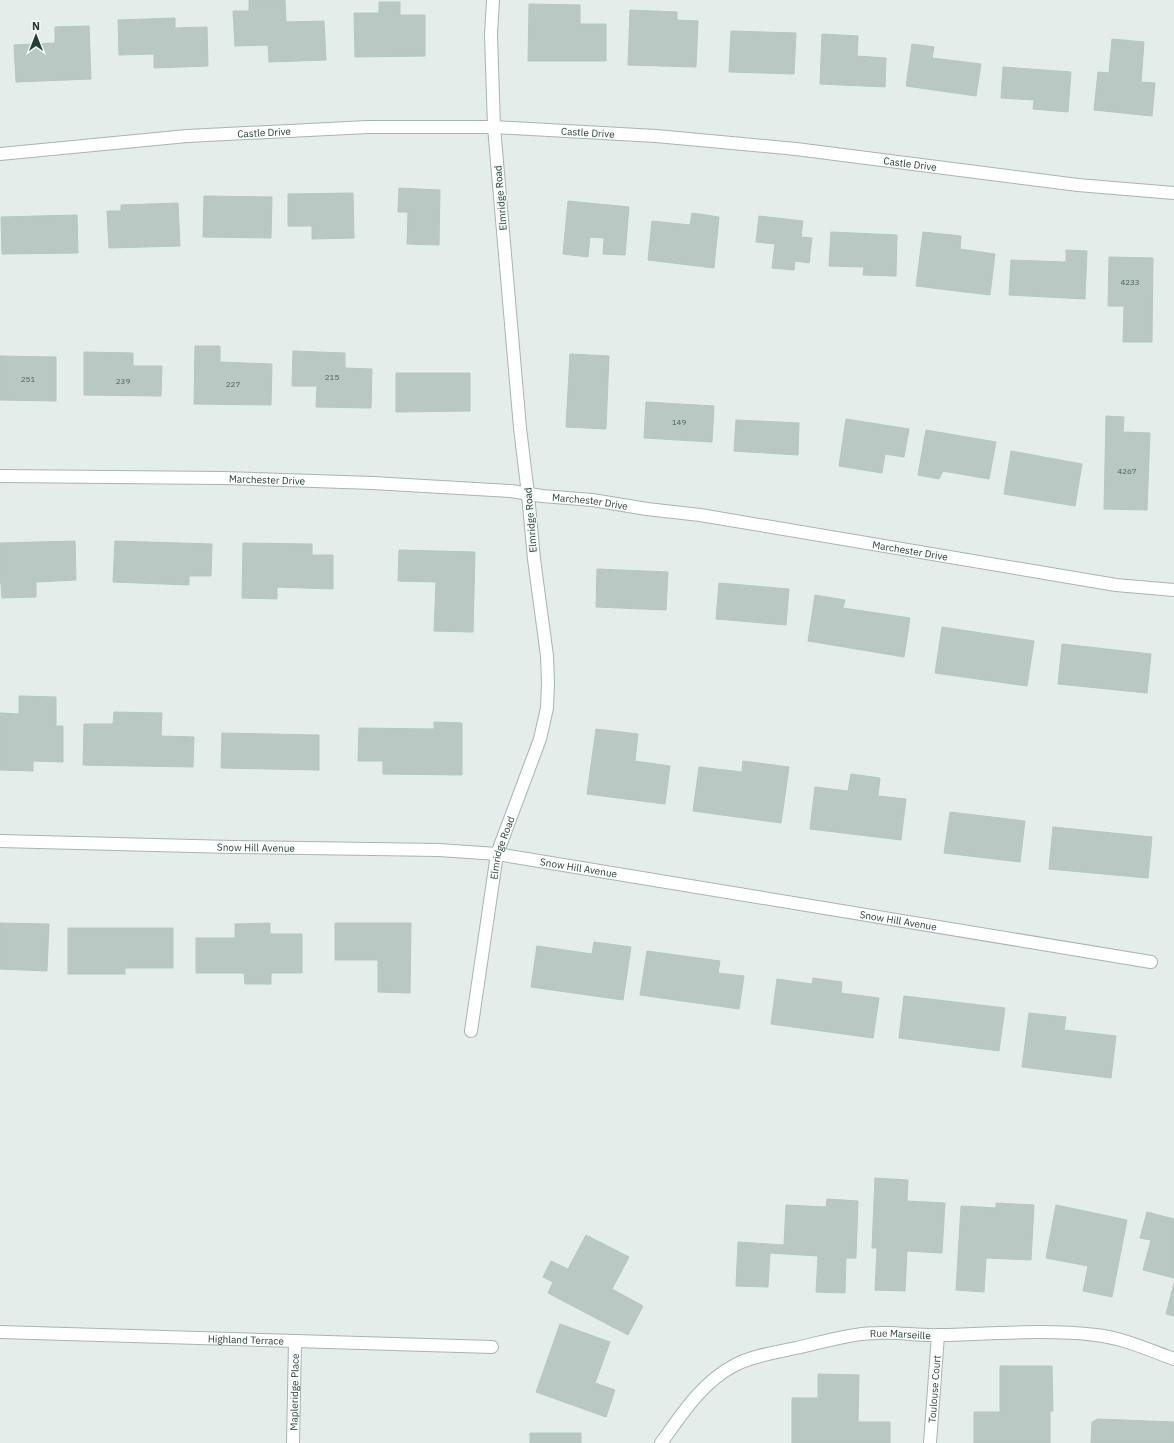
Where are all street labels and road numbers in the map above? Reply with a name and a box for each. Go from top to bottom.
street label: Castle Drive [237,125,292,140]
street label: Castle Drive [561,125,615,141]
street label: Castle Drive [883,154,938,174]
street label: Elmridge Road [491,165,510,231]
street label: Marchester Drive [229,472,306,488]
street label: Elmridge Road [521,487,540,553]
street label: Marchester Drive [551,491,629,513]
street label: Marchester Drive [871,538,949,564]
street label: Elmridge Road [487,815,517,880]
street label: Snow Hill Avenue [217,841,295,855]
street label: Snow Hill Avenue [539,855,619,881]
street label: Snow Hill Avenue [859,908,938,934]
street label: Rue Marseille [870,1327,931,1342]
street label: Highland Terrace [208,1332,285,1348]
street label: Mapleridge Place [287,1353,302,1431]
street label: Toulouse Court [925,1354,944,1424]

